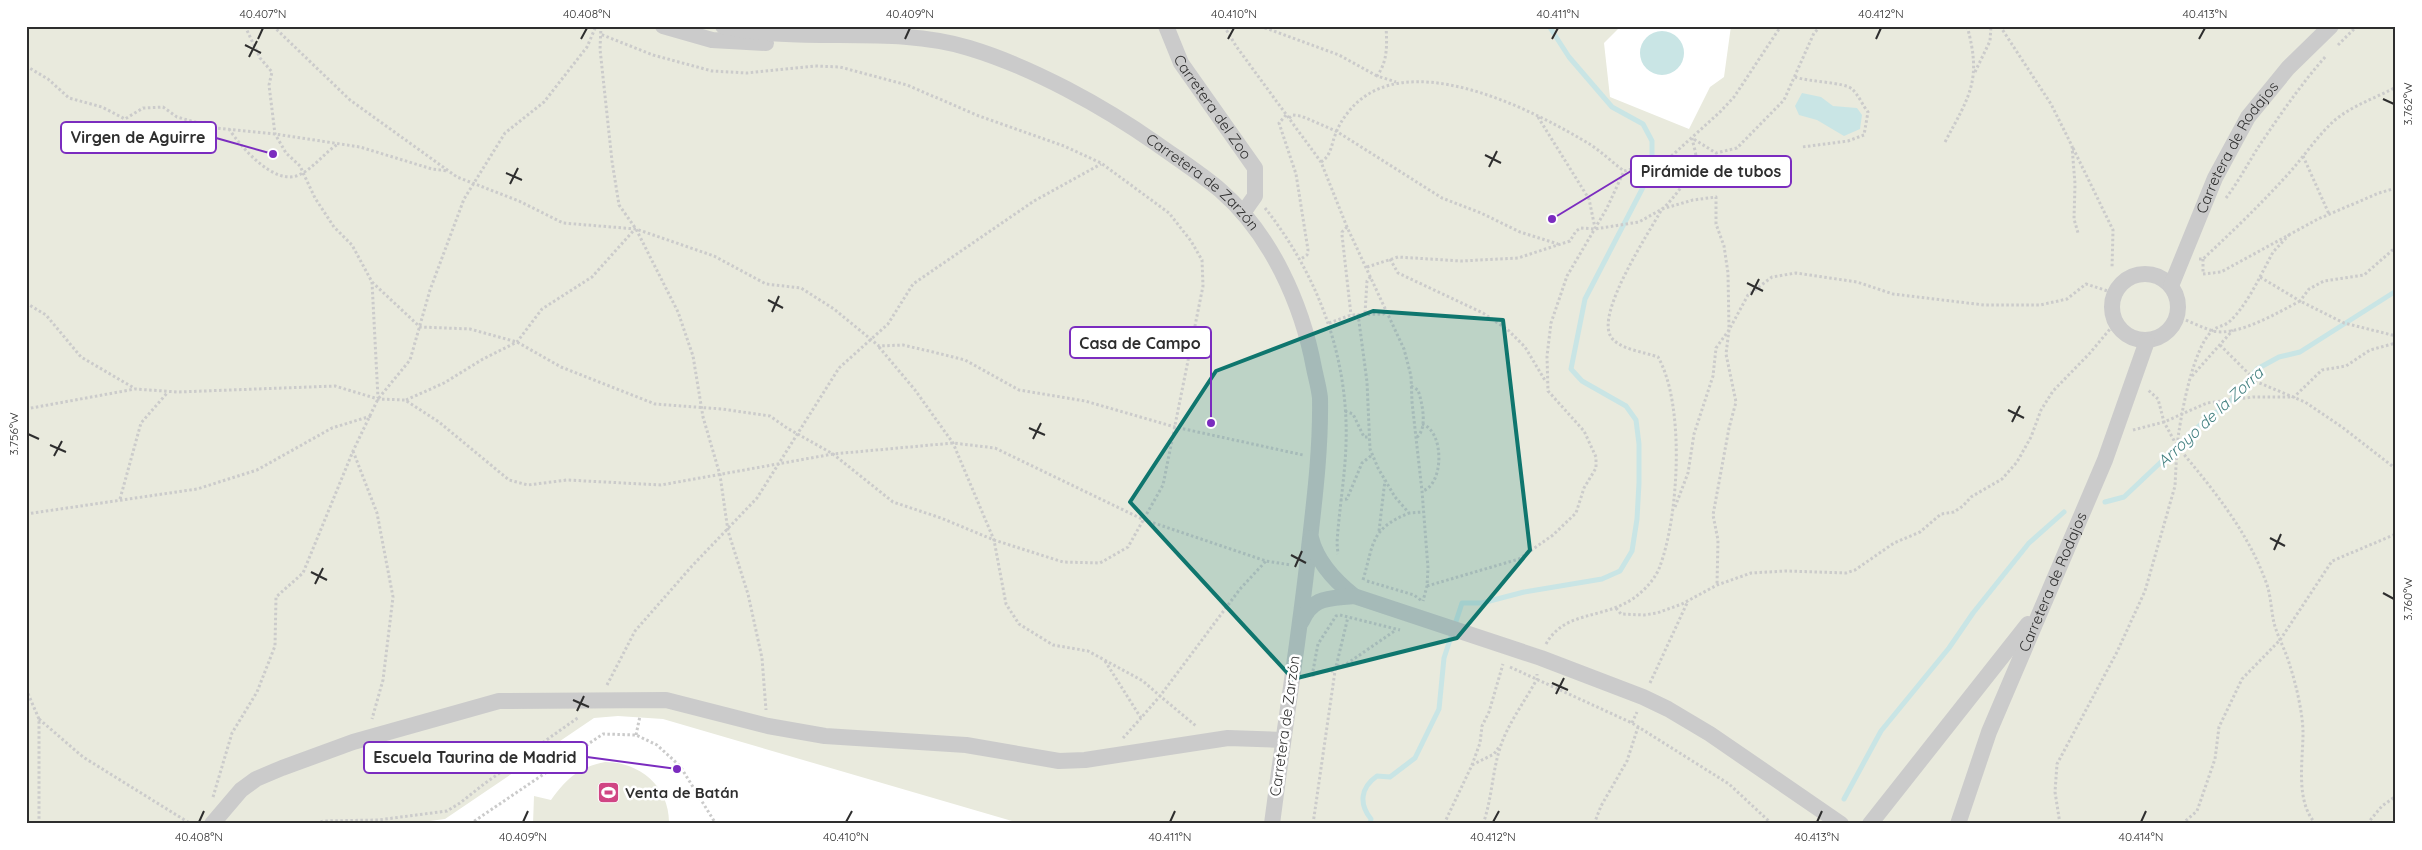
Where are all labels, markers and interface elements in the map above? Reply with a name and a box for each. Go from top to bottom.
text: 40.407°N [240,6,286,21]
text: 40.408°N [563,6,611,21]
text: 40.409°N [886,6,934,21]
text: 40.410°N [1211,6,1257,21]
text: 40.411°N [1536,6,1580,21]
text: 40.412°N [1858,6,1904,21]
text: 40.413°N [2183,6,2227,21]
street label: Carretera del Zoo [1170,52,1256,163]
street label: Carretera de Rodajos [2192,77,2282,216]
text: 3.762°W [2400,82,2415,125]
callout: Virgen de Aguirre [61,122,216,153]
text: Virgen de Aguirre [70,127,206,147]
street label: Carretera de Zarzón [1142,129,1263,234]
callout: Pirámide de tubos [1631,156,1791,187]
text: Pirámide de tubos [1641,161,1781,181]
callout: Casa de Campo [1070,327,1211,358]
text: Casa de Campo [1079,333,1201,353]
water label: Arroyo de la Zorra [2153,362,2268,471]
text: 3.756°W [6,412,21,456]
street label: Carretera de Rodajos [2014,509,2091,655]
text: 3.760°W [2400,577,2415,621]
street label: Carretera de Zarzón [1265,654,1304,798]
callout: Escuela Taurina de Madrid [364,742,587,773]
text: Escuela Taurina de Madrid [373,747,577,767]
sports icon: Venta de Batán [597,781,621,805]
place label: Venta de Batán [625,783,739,802]
text: 40.408°N [175,829,223,844]
text: 40.409°N [499,829,547,844]
text: 40.410°N [823,829,869,844]
text: 40.411°N [1148,829,1192,844]
text: 40.412°N [1470,829,1516,844]
text: 40.413°N [1795,829,1839,844]
text: 40.414°N [2119,829,2163,844]

